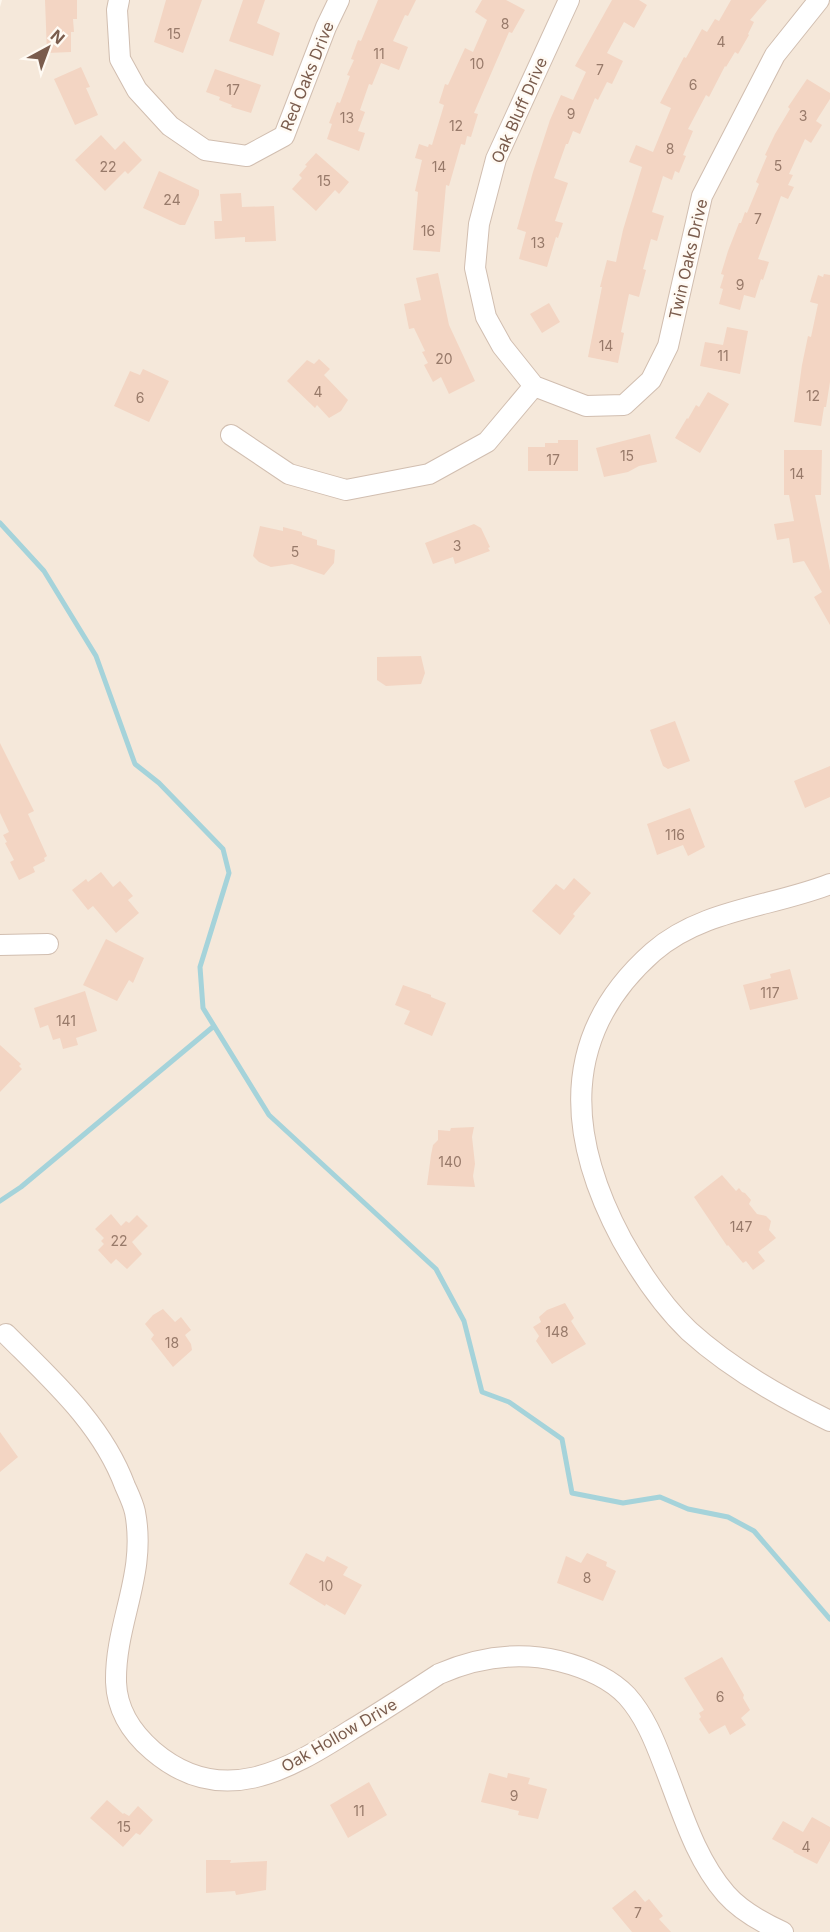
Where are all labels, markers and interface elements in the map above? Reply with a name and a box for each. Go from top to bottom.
house number: 8 [501,15,509,32]
north arrow [18,18,78,78]
street label: Red Oaks Drive [276,18,338,134]
text: N [47,25,69,48]
house number: 15 [167,25,181,42]
house number: 4 [716,33,726,50]
house number: 11 [373,45,385,62]
street label: Oak Bluff Drive [487,54,551,166]
house number: 10 [470,55,484,72]
house number: 7 [596,61,604,78]
house number: 6 [689,76,697,93]
house number: 17 [226,81,240,98]
house number: 9 [567,105,575,122]
house number: 3 [799,107,807,124]
house number: 13 [340,109,354,126]
house number: 12 [449,117,463,134]
house number: 8 [666,140,674,157]
house number: 5 [774,157,782,174]
house number: 22 [99,158,117,175]
house number: 14 [432,158,446,175]
house number: 15 [317,172,331,189]
house number: 24 [163,191,181,208]
street label: Twin Oaks Drive [664,197,712,321]
house number: 7 [754,210,762,227]
house number: 16 [421,222,435,239]
house number: 13 [531,234,545,251]
house number: 9 [736,276,744,293]
house number: 14 [599,337,613,354]
house number: 11 [717,347,729,364]
house number: 20 [435,350,453,367]
house number: 4 [313,383,323,400]
house number: 12 [806,387,820,404]
house number: 6 [136,389,144,406]
house number: 15 [620,447,634,464]
house number: 17 [546,451,560,468]
house number: 14 [790,465,804,482]
house number: 3 [453,537,461,554]
house number: 5 [291,543,299,560]
house number: 116 [665,826,685,843]
house number: 117 [760,984,780,1001]
house number: 141 [56,1012,76,1029]
house number: 140 [438,1153,462,1170]
house number: 147 [730,1218,752,1235]
house number: 22 [110,1232,128,1249]
house number: 148 [545,1323,569,1340]
house number: 18 [165,1334,179,1351]
house number: 8 [583,1569,591,1586]
house number: 10 [319,1577,333,1594]
house number: 6 [716,1688,724,1705]
street label: Oak Hollow Drive [278,1694,400,1776]
house number: 9 [510,1787,518,1804]
house number: 11 [353,1802,365,1819]
house number: 15 [117,1818,131,1835]
house number: 4 [801,1838,811,1855]
house number: 7 [634,1904,642,1921]

